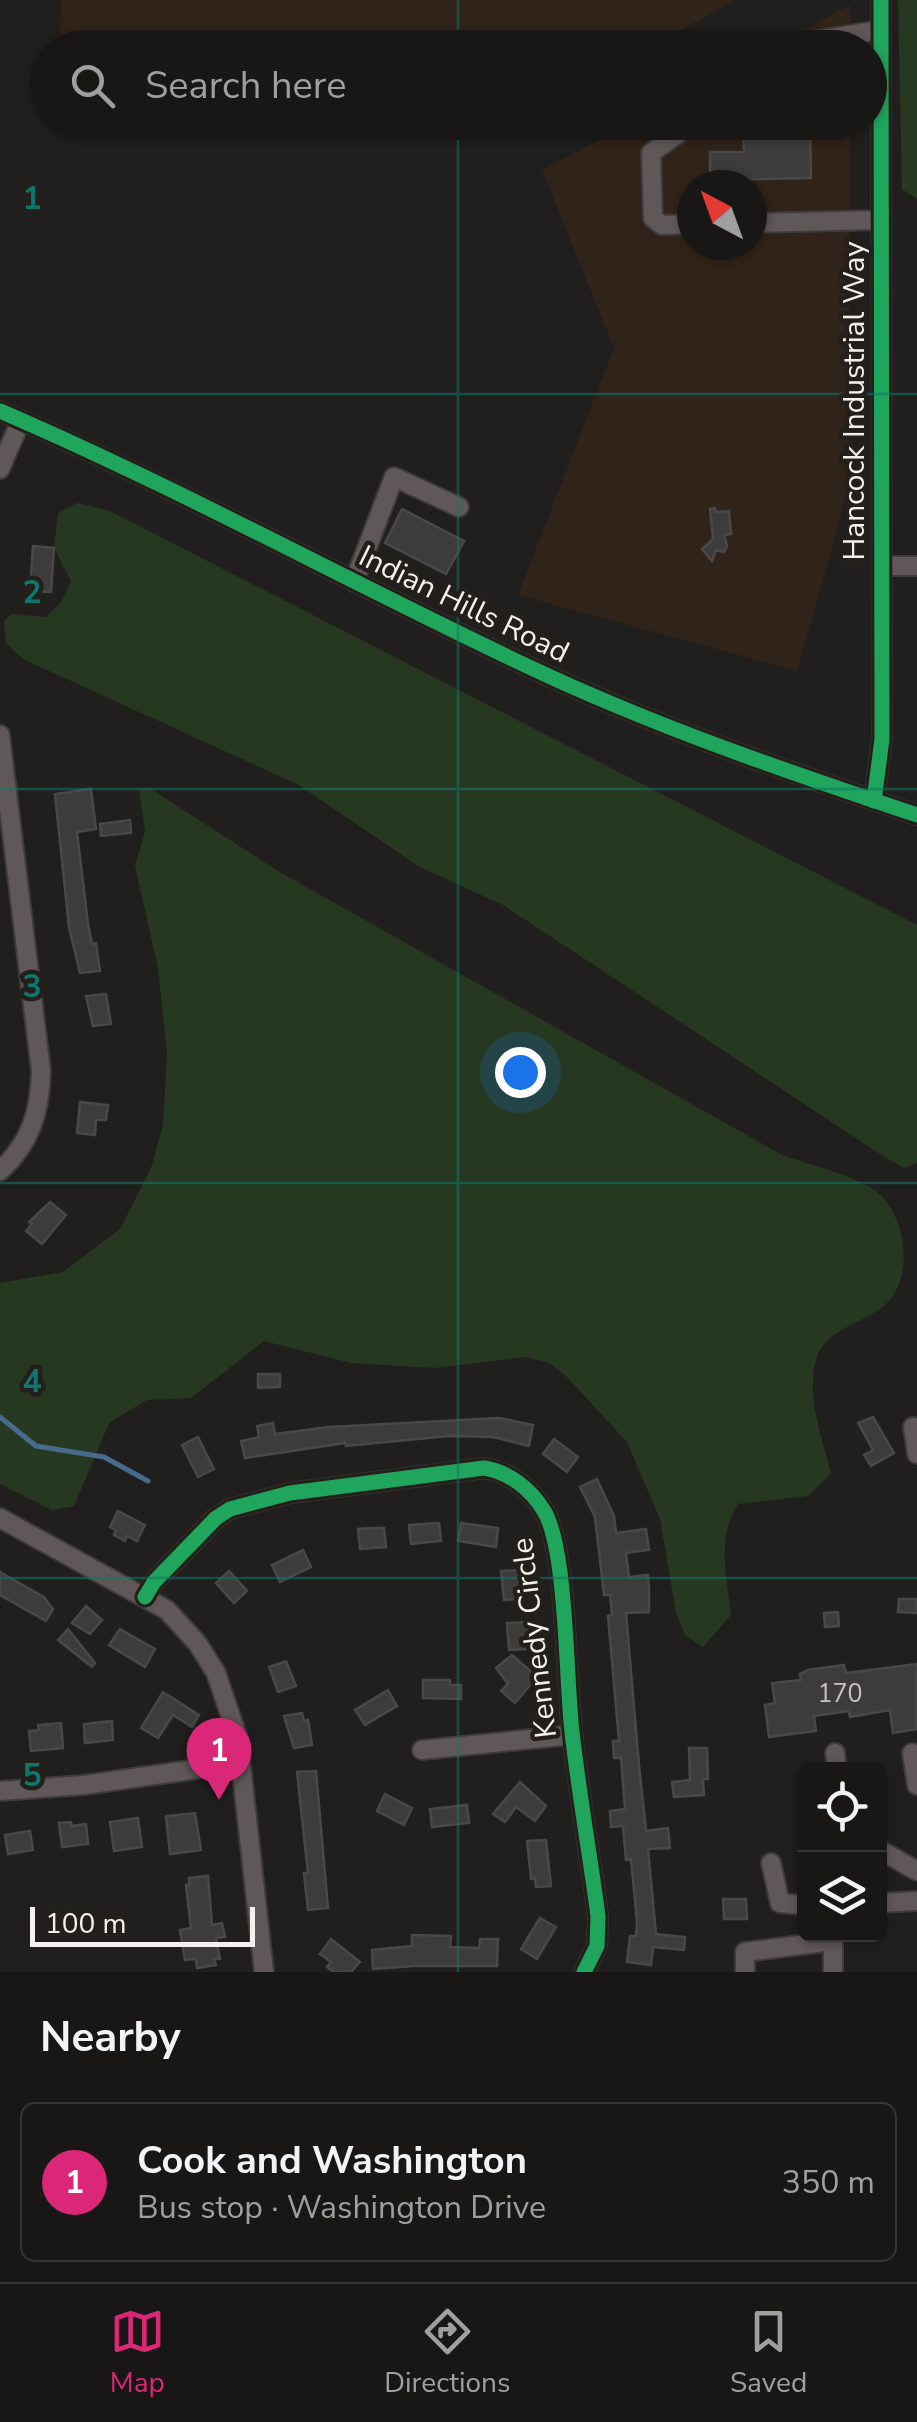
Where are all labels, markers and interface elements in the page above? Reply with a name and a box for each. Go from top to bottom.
search box [30,30,887,140]
icon: search [65,58,120,113]
text: Search here [145,60,346,111]
north arrow [677,170,767,260]
text: 1 [22,177,42,220]
street label: Hancock Industrial Way [834,241,875,561]
street label: Indian Hills Road [352,536,576,673]
text: 2 [22,571,42,614]
text: 3 [22,965,42,1008]
your location [495,1047,546,1098]
text: 4 [22,1360,42,1403]
street label: Kennedy Circle [502,1536,567,1740]
house number: 170 [817,1677,863,1711]
pin: 1 [186,1718,252,1800]
text: 5 [22,1754,42,1797]
map controls [797,1762,887,1942]
button: locate [797,1762,887,1852]
button: layers [797,1852,887,1942]
scale bar [30,1902,255,1946]
text: 100 m [45,1905,127,1943]
text: Nearby [40,2009,181,2066]
text: Cook and Washington [137,2135,527,2186]
text: 1 [65,2161,84,2204]
text: 350 m [782,2161,875,2204]
text: Bus stop · Washington Drive [137,2186,546,2229]
tab: Map [110,2304,165,2402]
tab: Directions [384,2304,510,2402]
tab: Saved [730,2304,807,2402]

